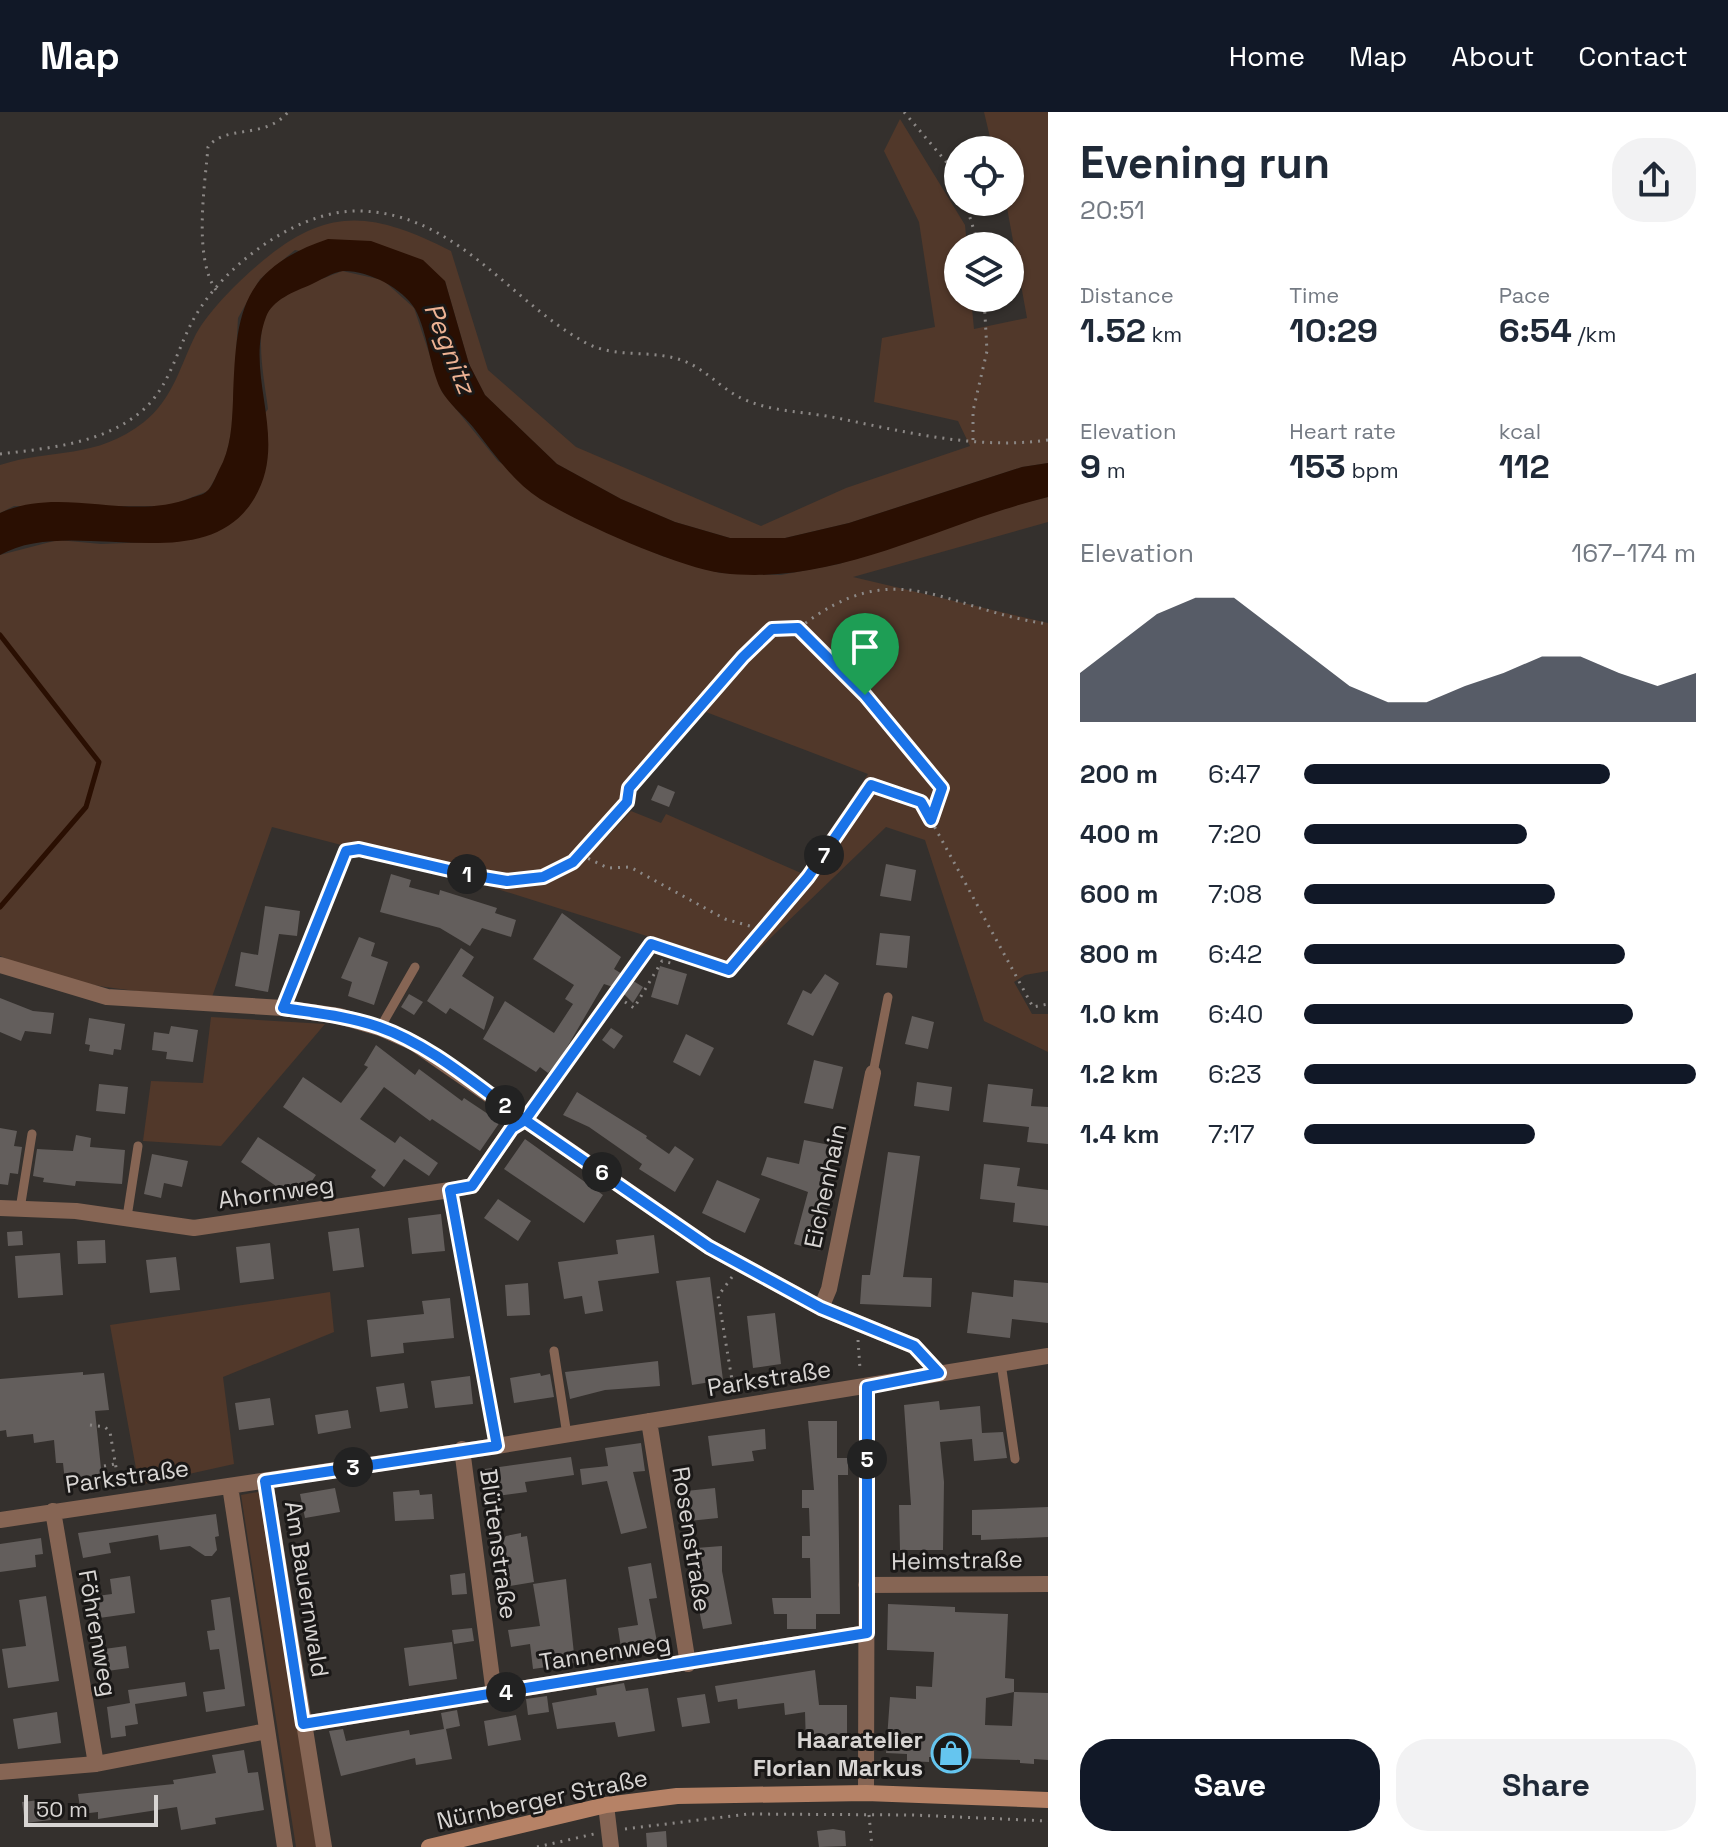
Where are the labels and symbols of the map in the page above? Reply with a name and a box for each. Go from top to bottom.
water label: Pegnitz [416,298,484,401]
pin [831,613,899,695]
pin: 7 [804,835,844,875]
pin: 1 [447,854,487,894]
pin: 2 [485,1085,525,1125]
street label: Eichenhain [797,1121,853,1251]
pin: 6 [582,1152,622,1192]
street label: Ahornweg [216,1169,336,1215]
street label: Parkstraße [705,1353,833,1403]
pin: 5 [847,1439,887,1479]
pin: 3 [333,1447,373,1487]
street label: Parkstraße [63,1452,191,1500]
street label: Rosenstraße [665,1464,719,1614]
street label: Blütenstraße [473,1467,525,1621]
street label: Am Bauernwald [278,1499,336,1679]
street label: Heimstraße [891,1543,1023,1577]
street label: Föhrenweg [72,1567,124,1699]
street label: Tannenweg [537,1626,673,1678]
pin: 4 [486,1672,526,1712]
place label: Haaratelier Florian Markus [753,1724,923,1783]
shop icon: Haaratelier Florian Markus [930,1732,972,1774]
street label: Nürnberger Straße [434,1761,650,1837]
scale bar [24,1791,158,1827]

